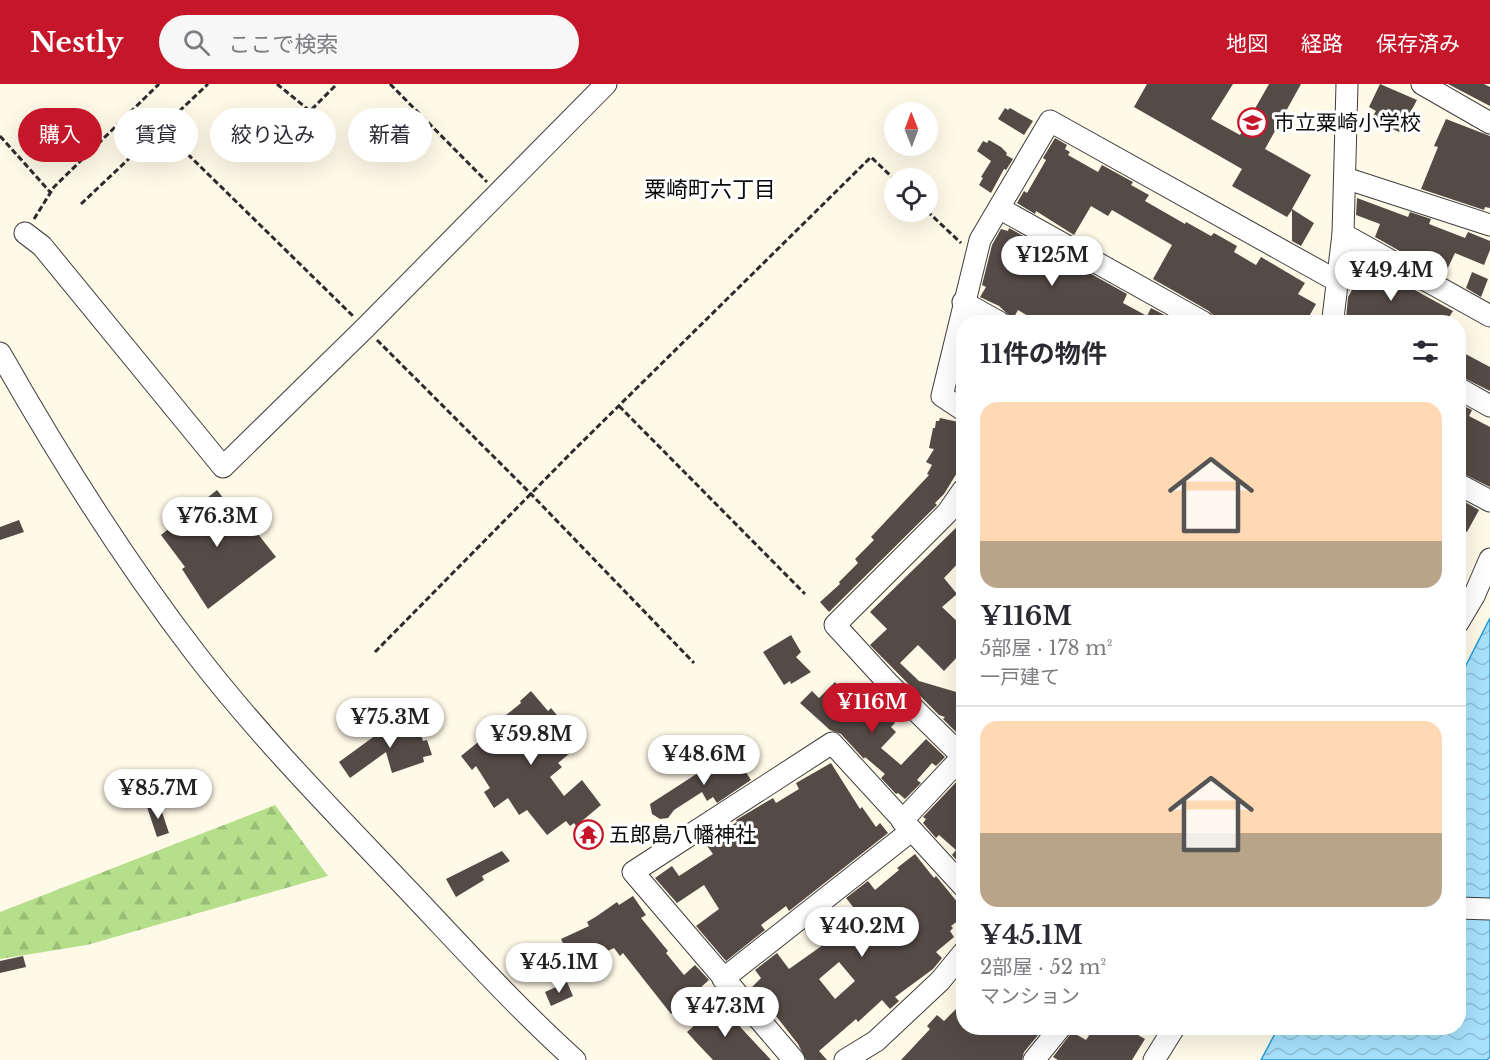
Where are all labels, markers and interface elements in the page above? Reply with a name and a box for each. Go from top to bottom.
search box [159,15,579,69]
text: Nestly [30,25,123,60]
icon: search [180,26,213,59]
text: ここで検索 [228,31,338,58]
text: 地図 [1226,31,1268,57]
text: 経路 [1301,31,1343,57]
text: 保存済み [1376,31,1460,57]
north arrow [884,102,938,156]
map controls [884,102,938,222]
school or university icon: 市立粟崎小学校 [1237,107,1269,139]
chip: 購入 [18,108,102,162]
chip: 賃貸 [114,108,198,162]
chip: 絞り込み [210,108,336,162]
chip: 新着 [348,108,432,162]
place label: 市立粟崎小学校 [1274,110,1421,136]
button: locate [884,168,938,222]
district label: 粟崎町六丁目 [644,176,776,203]
pin: ¥125M [1010,236,1094,287]
text: ¥125M [1015,243,1089,267]
pin: ¥49.4M [1342,251,1440,302]
text: ¥49.4M [1349,258,1433,282]
icon: filters [1409,335,1442,368]
text: 11件の物件 [980,338,1107,370]
icon: home [1157,441,1265,549]
pin: ¥76.3M [168,497,266,548]
text: ¥76.3M [176,504,258,528]
text: ¥116M [980,600,1072,632]
text: 5部屋 · 178 m² [980,636,1113,660]
text: 一戸建て [980,665,1060,689]
pin: ¥116M [830,683,914,734]
text: ¥116M [837,690,907,714]
pin: ¥75.3M [341,698,439,749]
text: ¥75.3M [350,705,430,729]
pin: ¥59.8M [482,715,580,766]
text: ¥59.8M [490,722,572,746]
pin: ¥48.6M [655,735,753,786]
text: ¥48.6M [662,742,746,766]
icon: home [1157,760,1265,868]
pin: ¥85.7M [109,769,207,820]
text: ¥85.7M [118,776,198,800]
temple icon: 五郎島八幡神社 [572,819,604,851]
place label: 五郎島八幡神社 [609,822,756,848]
pin: ¥40.2M [813,907,911,958]
text: ¥40.2M [819,914,905,938]
text: ¥45.1M [980,919,1083,951]
pin: ¥45.1M [510,943,608,994]
text: ¥45.1M [519,950,599,974]
text: 2部屋 · 52 m² [980,955,1106,979]
text: マンション [980,984,1080,1008]
pin: ¥47.3M [676,987,774,1038]
text: ¥47.3M [685,994,765,1018]

